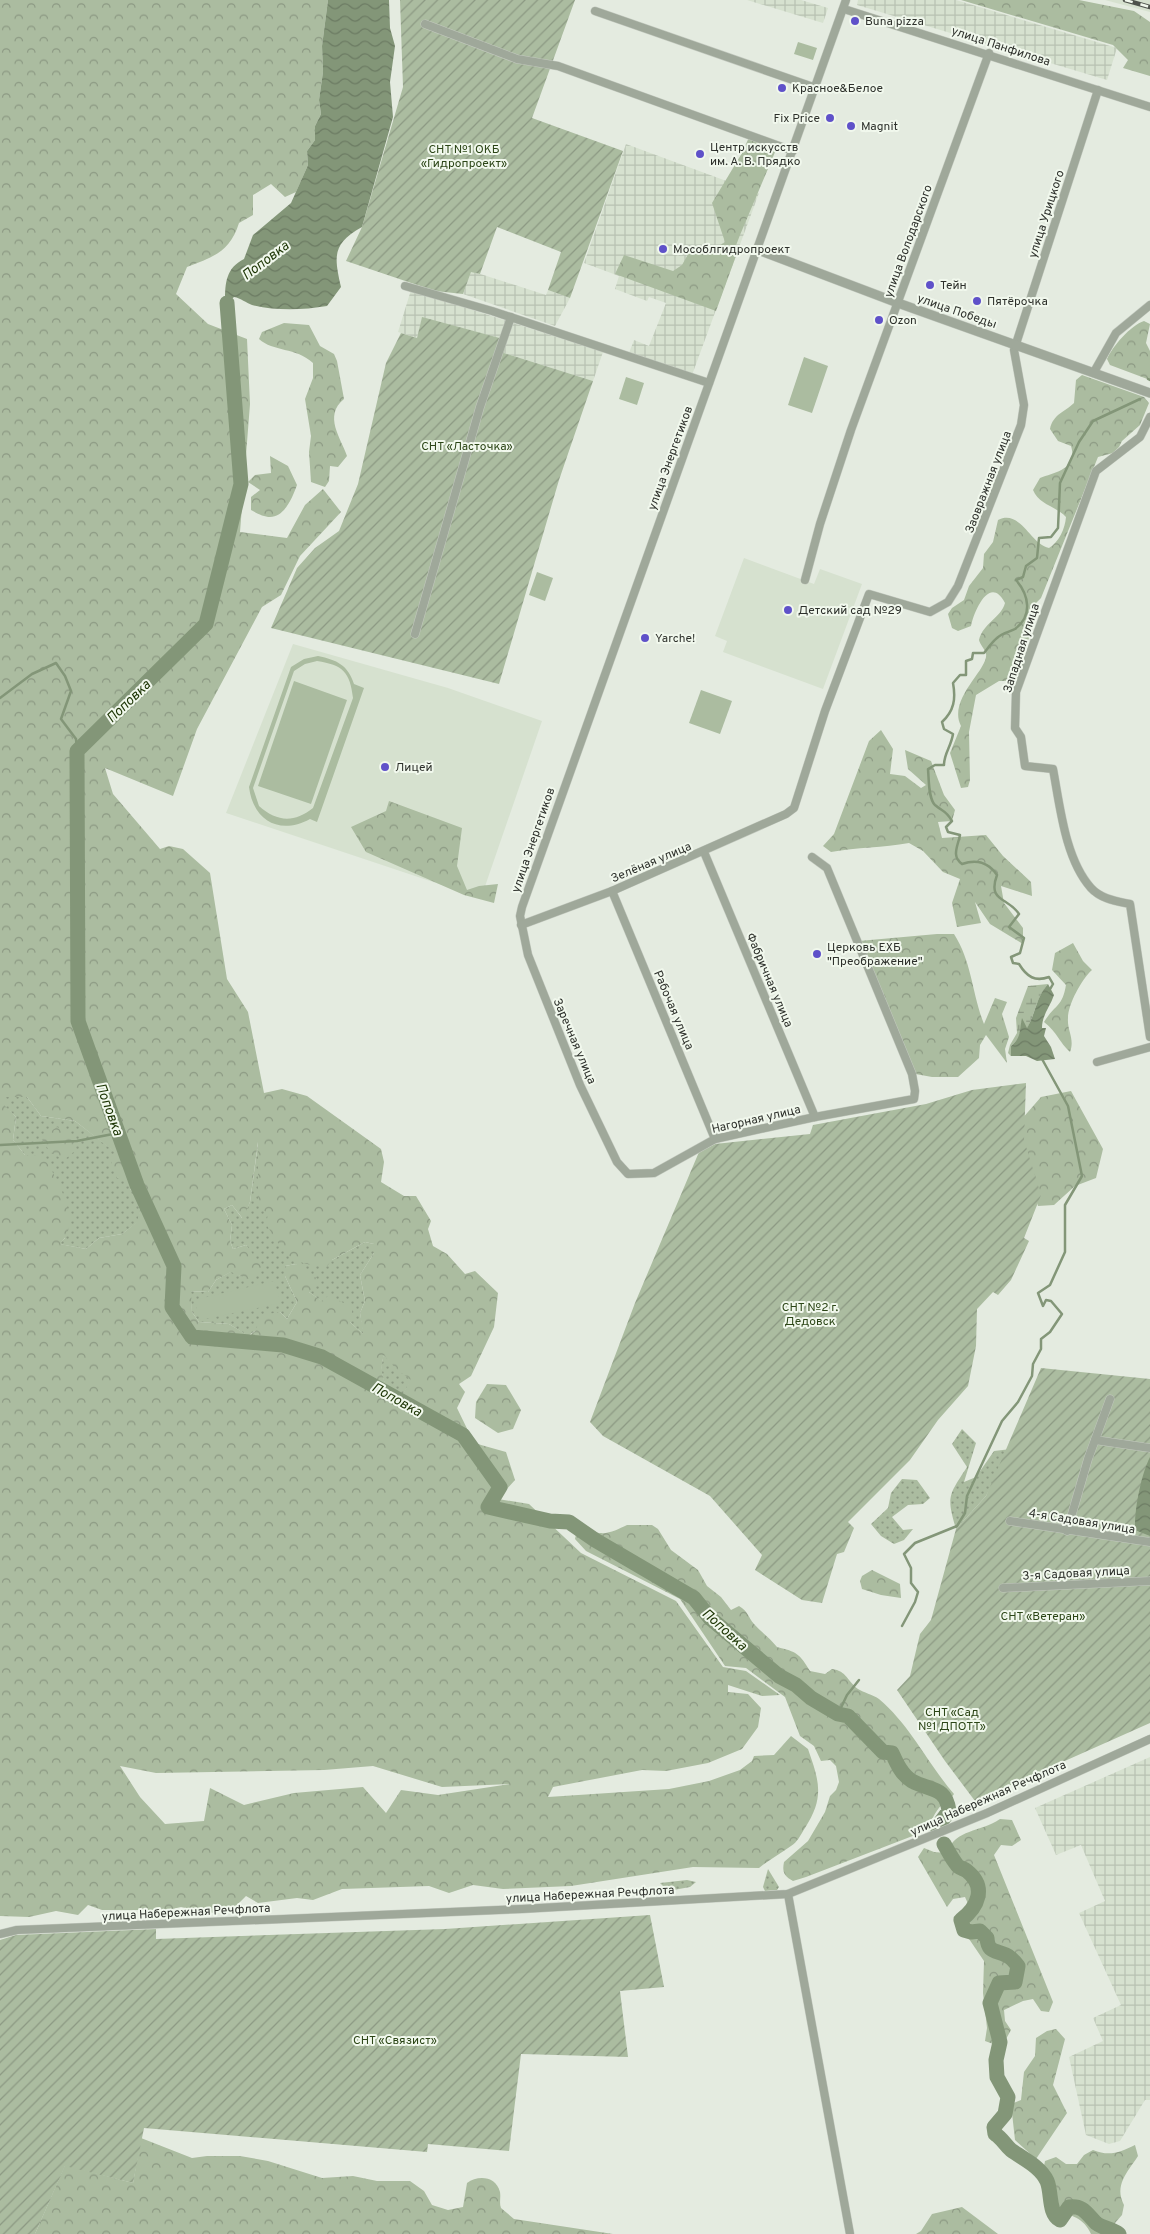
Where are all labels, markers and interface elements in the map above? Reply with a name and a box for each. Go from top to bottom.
place label: Buna pizza [865,14,924,30]
marker: Buna pizza [849,15,861,27]
street label: улица Панфилова [949,23,1052,71]
place label: Красное&Белое [792,81,883,97]
marker: Красное&Белое [776,82,788,94]
place label: Fix Price [773,111,820,127]
marker: Fix Price [824,112,836,124]
place label: Magnit [861,119,898,135]
marker: Magnit [845,120,857,132]
place label: Центр искусств им. А. В. Прядко [710,140,801,170]
park label: СНТ №1 ОКБ «Гидропроект» [421,142,507,172]
marker: Центр искусств им. А. В. Прядко [694,148,706,160]
street label: улица Урицкого [1025,168,1069,260]
street label: улица Володарского [881,182,937,300]
water label: Поповка [239,237,293,284]
place label: Мособлгидропроект [673,242,790,258]
marker: Мособлгидропроект [657,243,669,255]
place label: Тейн [940,278,967,294]
marker: Тейн [924,279,936,291]
street label: улица Победы [915,291,999,333]
place label: Пятёрочка [987,294,1048,310]
marker: Пятёрочка [971,295,983,307]
place label: Ozon [889,313,917,329]
marker: Ozon [873,314,885,326]
street label: улица Энергетиков [645,404,697,513]
street label: Заовражная улица [962,429,1016,536]
park label: СНТ «Ласточка» [421,439,513,455]
street label: Западная улица [1000,602,1044,695]
place label: Детский сад №29 [798,603,902,619]
marker: Детский сад №29 [782,604,794,616]
place label: Yarche! [655,631,695,647]
marker: Yarche! [639,632,651,644]
water label: Поповка [103,676,155,727]
place label: Лицей [395,760,432,776]
marker: Лицей [379,761,391,773]
street label: улица Энергетиков [508,786,559,895]
street label: Зелёная улица [609,839,694,887]
street label: Фабричная улица [742,931,796,1030]
place label: Церковь ЕХБ "Преображение" [827,940,923,970]
marker: Церковь ЕХБ "Преображение" [811,948,823,960]
street label: Рабочая улица [649,968,697,1053]
street label: Заречная улица [549,996,599,1087]
water label: Поповка [91,1081,126,1139]
street label: Нагорная улица [710,1102,802,1138]
park label: СНТ №2 г. Дедовск [782,1300,838,1330]
water label: Поповка [368,1380,425,1421]
street label: 4-я Садовая улица [1027,1506,1136,1538]
street label: 3-я Садовая улица [1022,1563,1130,1585]
water label: Поповка [698,1605,751,1655]
park label: СНТ «Ветеран» [1001,1609,1085,1625]
park label: СНТ «Сад №1 ДПОТТ» [918,1705,986,1735]
street label: улица Набережная Речфлота [908,1757,1069,1841]
street label: улица Набережная Речфлота [505,1883,675,1907]
street label: улица Набережная Речфлота [101,1901,271,1925]
park label: СНТ «Связист» [353,2033,437,2049]

